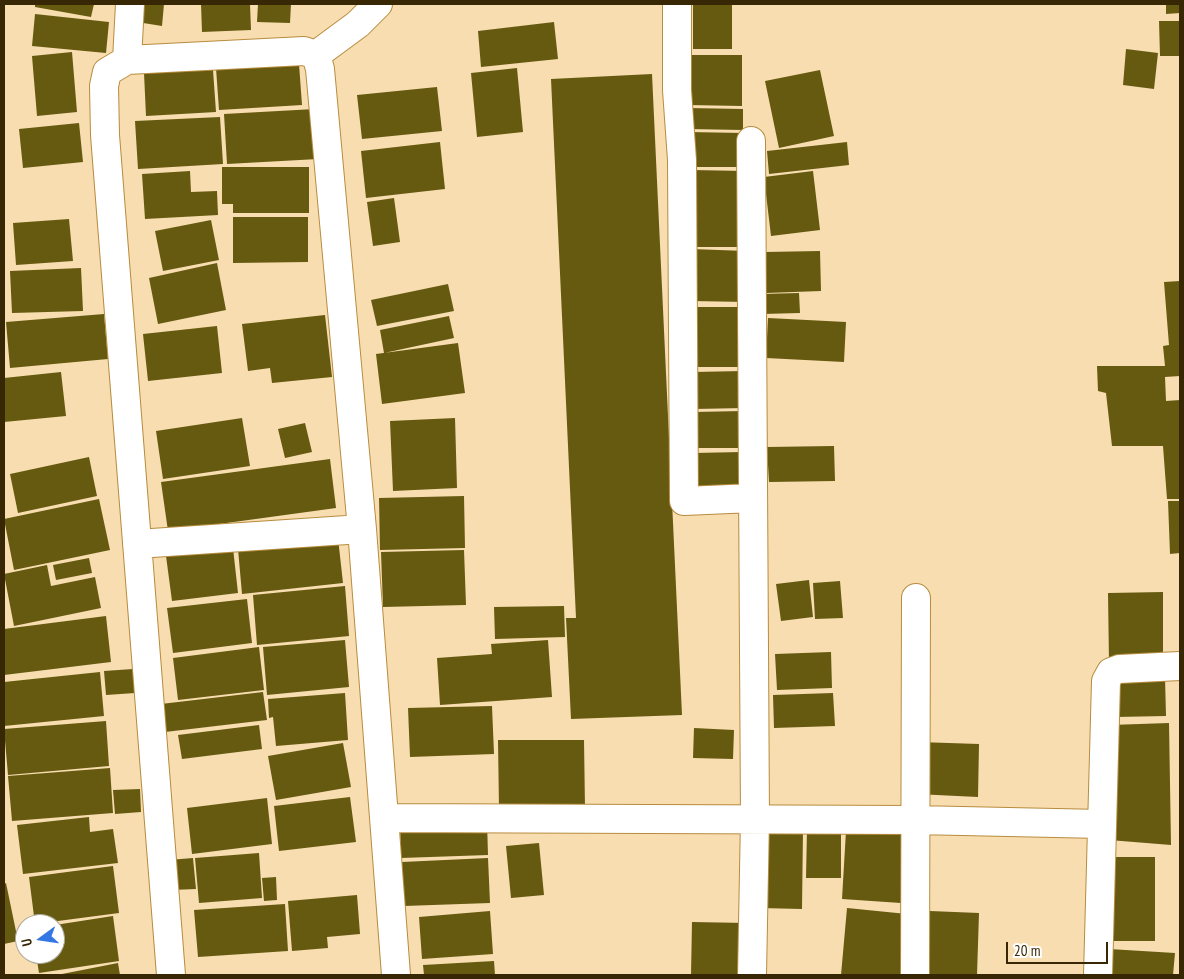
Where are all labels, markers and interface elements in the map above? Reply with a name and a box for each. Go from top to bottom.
north arrow [15,914,65,964]
scale bar [1009,932,1112,964]
text: U [17,937,36,948]
text: 20 m [1014,941,1040,960]

